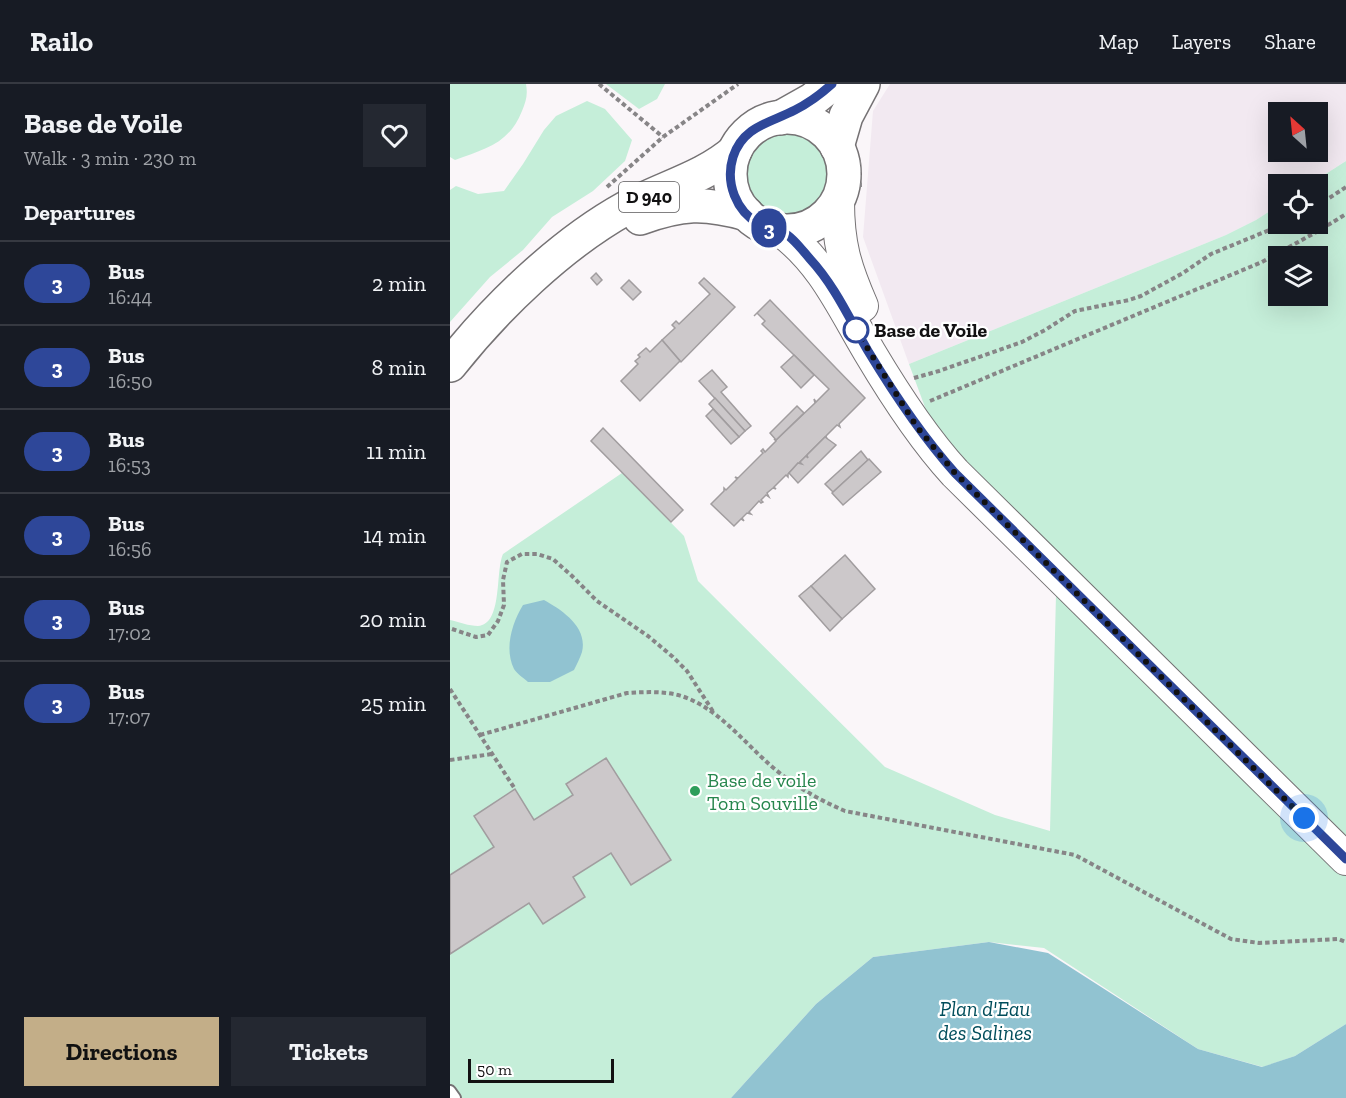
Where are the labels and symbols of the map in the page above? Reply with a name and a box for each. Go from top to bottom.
north arrow [1268,102,1328,162]
road number: D 940 [619,182,679,212]
line badge: 3 [750,208,788,248]
marker: Base de Voile [843,317,869,343]
place label: Base de Voile [874,318,988,342]
place label: Base de voile Tom Souville [707,768,818,815]
marker: Base de voile Tom Souville [688,784,702,798]
your location [1289,803,1319,833]
water label: Plan d'Eau des Salines [938,996,1032,1045]
scale bar [468,1056,614,1084]

